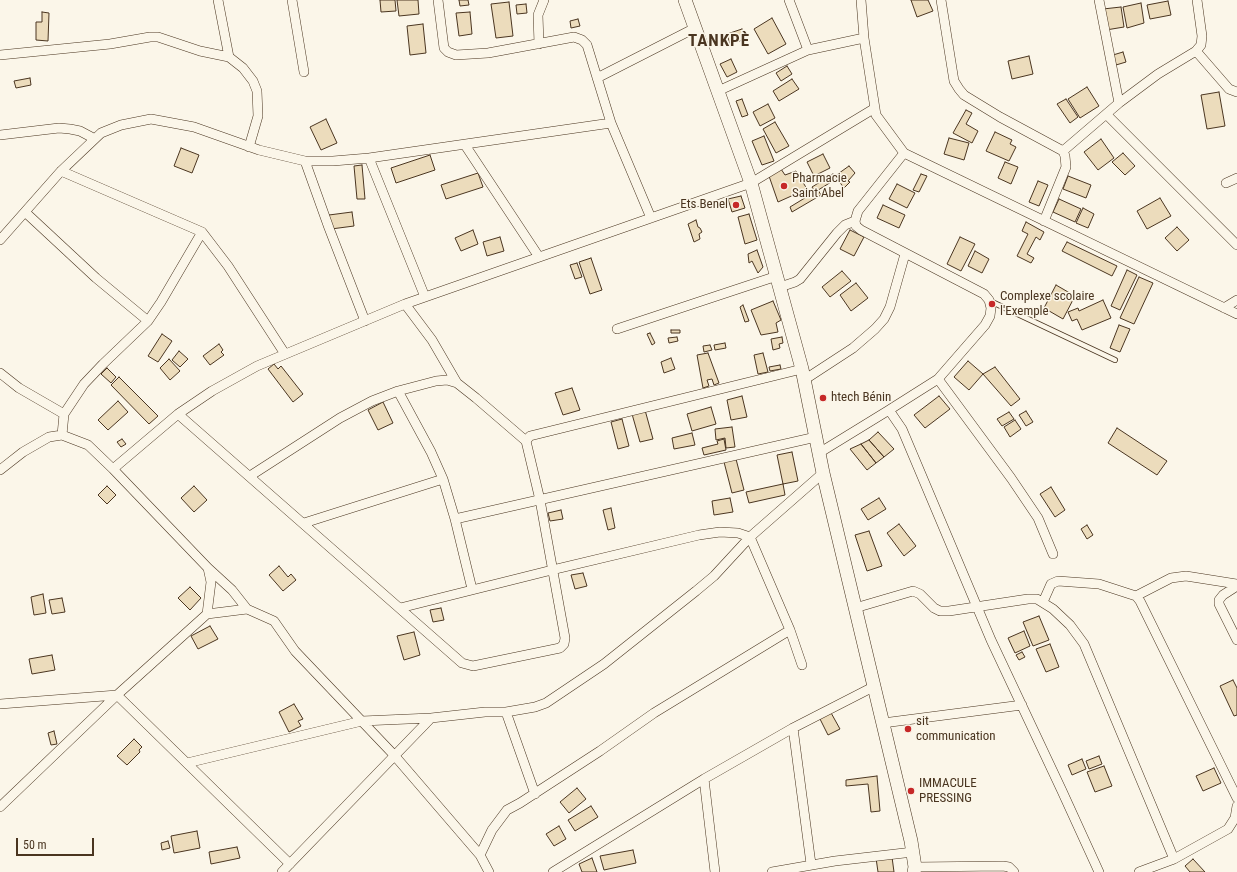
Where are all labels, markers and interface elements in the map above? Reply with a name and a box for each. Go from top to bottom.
district label: TANKPÈ [688,32,750,52]
place label: Pharmacie Saint Abel [792,171,847,202]
marker: Pharmacie Saint Abel [779,181,789,191]
place label: Ets Benel [680,197,728,213]
marker: Ets Benel [731,200,741,210]
place label: Complexe scolaire l'Exemple [1000,289,1094,320]
marker: Complexe scolaire l'Exemple [987,299,997,309]
place label: htech Bénin [831,390,891,406]
marker: htech Bénin [818,393,828,403]
place label: sit communication [916,714,996,745]
marker: sit communication [903,724,913,734]
place label: IMMACULE PRESSING [919,776,977,807]
marker: IMMACULE PRESSING [906,786,916,796]
scale bar [18,830,96,856]
text: 50 m [23,838,47,852]

